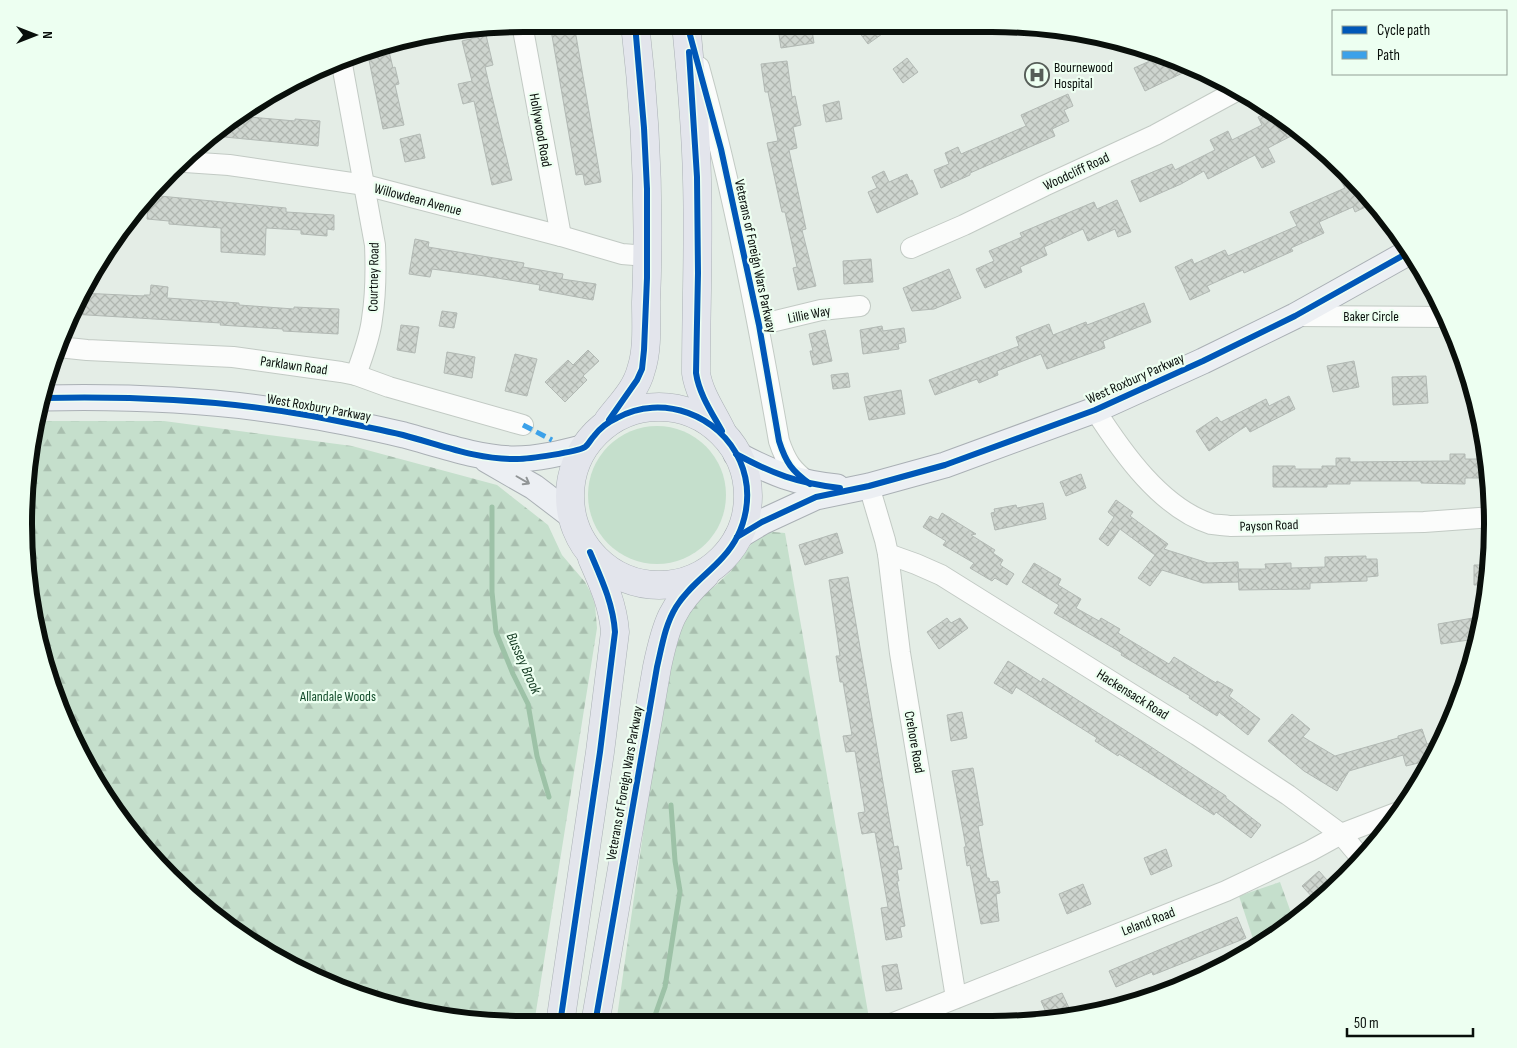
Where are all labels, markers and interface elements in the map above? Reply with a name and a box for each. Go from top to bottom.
north arrow [10,10,60,60]
legend [1332,10,1507,75]
text: Cycle path [1377,21,1430,40]
text: N [39,31,56,39]
text: Path [1377,46,1400,65]
place label: Bournewood Hospital [1054,59,1113,92]
hospital icon: Bournewood Hospital [1024,62,1050,88]
street label: Hollywood Road [526,92,555,168]
street label: Woodcliff Road [1040,149,1112,194]
street label: Veterans of Foreign Wars Parkway [731,178,780,335]
street label: Willowdean Avenue [372,180,463,219]
street label: Courtney Road [364,242,383,312]
street label: Lillie Way [786,302,832,327]
street label: Baker Circle [1343,308,1399,325]
street label: West Roxbury Parkway [1084,349,1187,408]
street label: Parklawn Road [259,352,329,379]
street label: West Roxbury Parkway [265,390,373,425]
one-way arrow [516,475,531,485]
street label: Payson Road [1239,516,1299,535]
water label: Bussey Brook [502,630,546,697]
street label: Hackensack Road [1094,666,1172,723]
park label: Allandale Woods [299,688,376,705]
street label: Veterans of Foreign Wars Parkway [603,704,647,862]
street label: Crehore Road [901,710,928,775]
street label: Leland Road [1119,903,1178,939]
scale bar [1347,1006,1473,1038]
text: 50 m [1354,1014,1379,1033]

